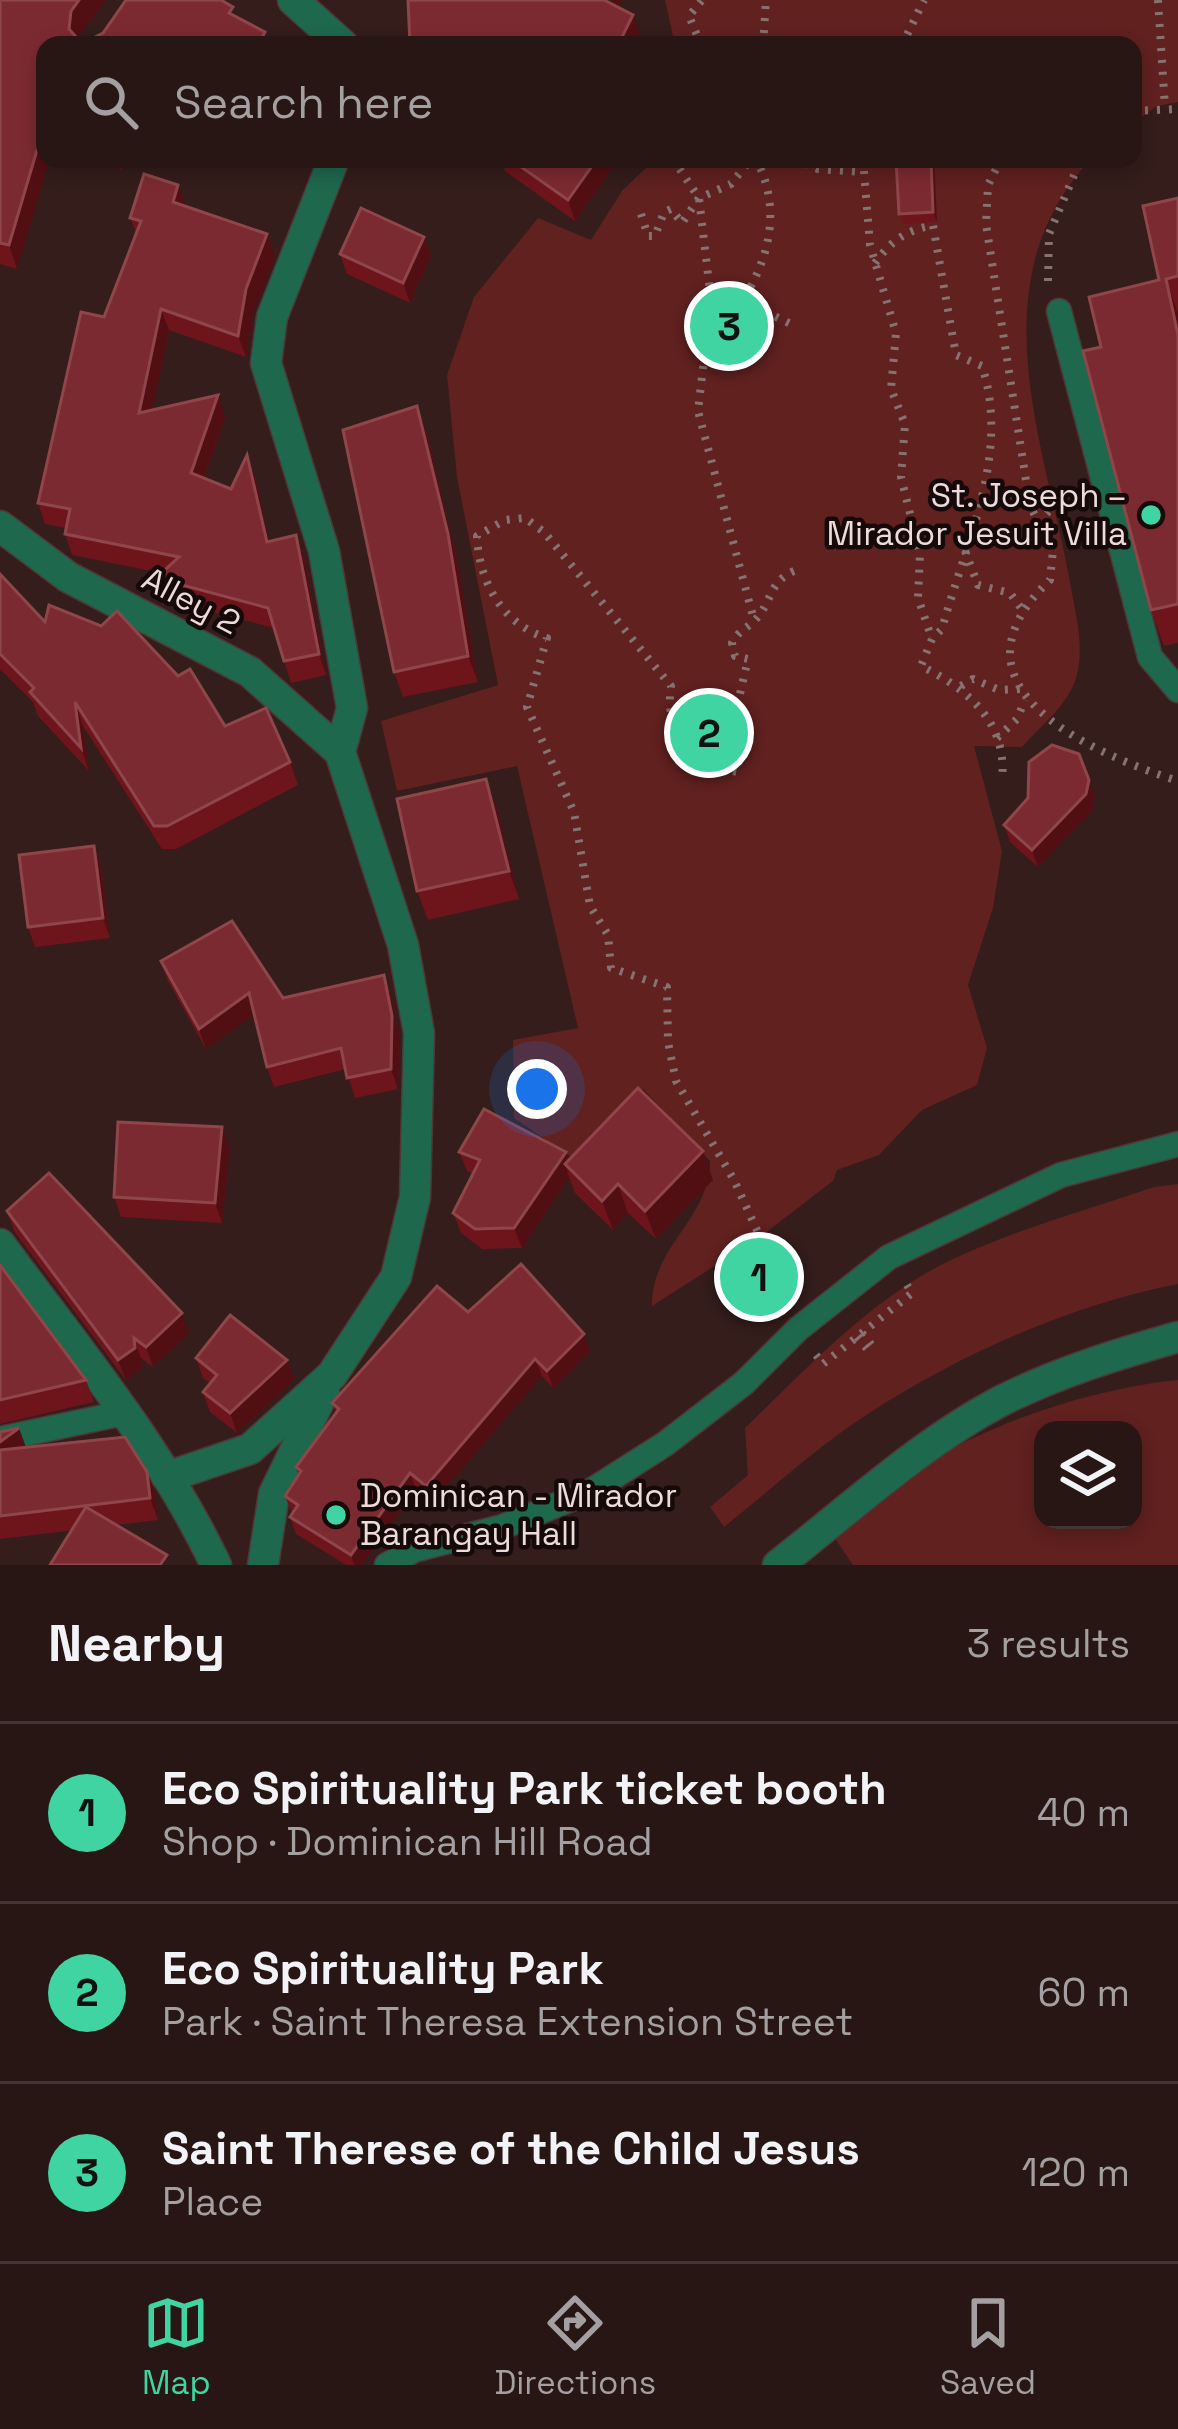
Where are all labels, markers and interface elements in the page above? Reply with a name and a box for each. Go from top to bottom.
search box [36,36,1142,168]
icon: search [78,69,144,135]
text: Search here [174,74,433,131]
pin: 3 [690,281,768,371]
place label: St. Joseph – Mirador Jesuit Villa [827,475,1127,555]
marker: St. Joseph – Mirador Jesuit Villa [1138,502,1164,528]
street label: Alley 2 [135,558,247,644]
pin: 2 [670,688,748,778]
your location [507,1059,567,1119]
pin: 1 [720,1232,798,1322]
map controls [1034,1421,1142,1529]
button: layers [1034,1421,1142,1529]
place label: Dominican - Mirador Barangay Hall [360,1475,677,1555]
marker: Dominican - Mirador Barangay Hall [323,1502,349,1528]
text: Nearby [48,1611,225,1676]
text: 3 results [967,1619,1130,1668]
text: Eco Spirituality Park ticket booth [162,1760,887,1817]
text: 1 [78,1788,96,1837]
text: 40 m [1037,1788,1130,1837]
text: Shop · Dominican Hill Road [162,1817,653,1866]
text: Eco Spirituality Park [162,1940,604,1997]
text: 2 [75,1968,99,2017]
text: 60 m [1038,1968,1130,2017]
text: Park · Saint Theresa Extension Street [162,1997,853,2046]
text: Saint Therese of the Child Jesus [162,2120,860,2177]
text: 3 [75,2148,99,2197]
text: 120 m [1022,2148,1130,2197]
text: Place [162,2177,263,2226]
tab: Map [142,2290,211,2404]
tab: Directions [494,2290,656,2404]
tab: Saved [940,2290,1036,2404]

